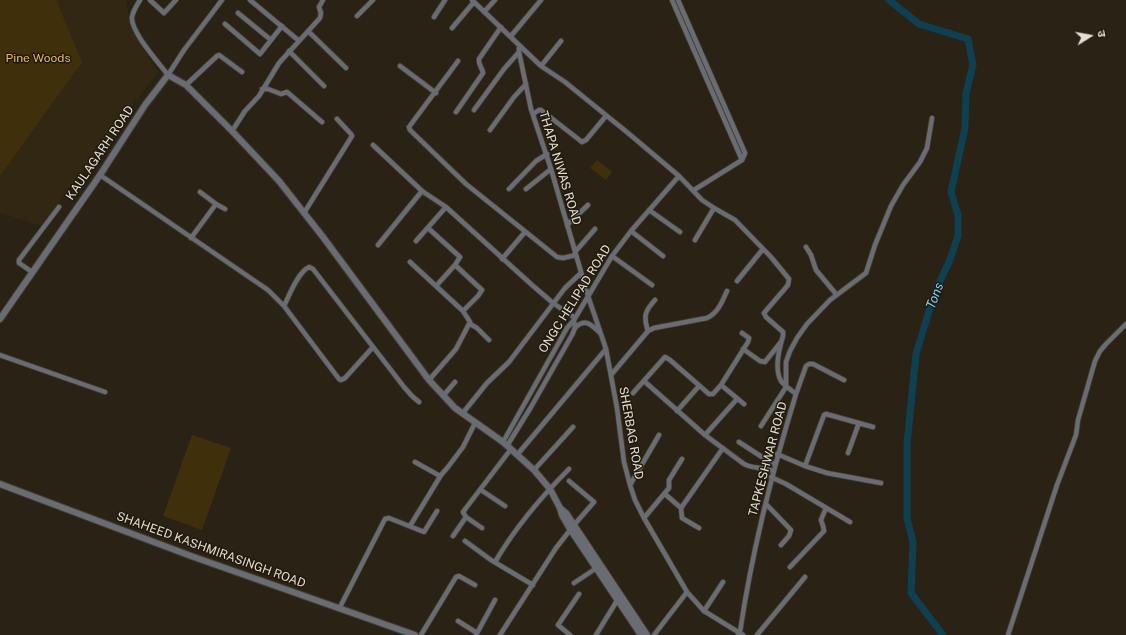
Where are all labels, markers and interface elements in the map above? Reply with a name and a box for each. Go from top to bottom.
north arrow [1070,16,1110,56]
text: उ [1095,29,1108,38]
park label: Pine Woods [5,51,71,65]
street label: KAULAGARH ROAD [63,103,137,203]
street label: THAPA NIWAS ROAD [536,109,584,227]
street label: ONGC HELIPAD ROAD [536,242,614,356]
water label: Tons [923,281,947,311]
street label: SHERBAG ROAD [616,386,646,480]
street label: TAPKESHWAR ROAD [746,400,790,518]
street label: SHAHEED KASHMIRASINGH ROAD [114,509,308,591]

